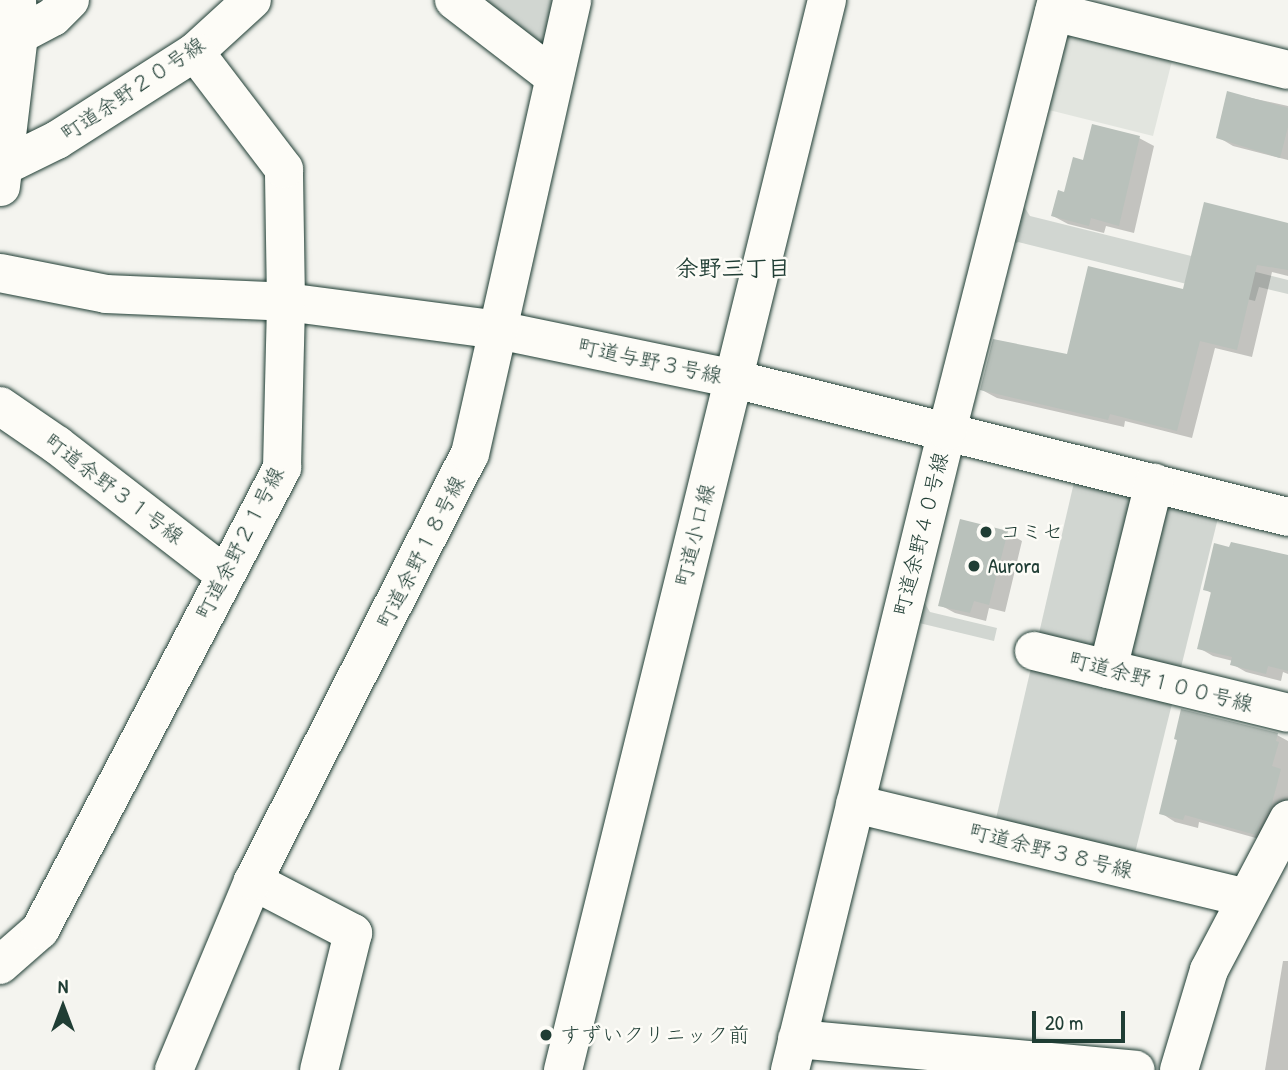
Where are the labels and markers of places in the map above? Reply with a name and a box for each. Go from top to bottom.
place label: コミセ [1000,519,1063,545]
marker: コミセ [978,524,994,540]
place label: Aurora [988,553,1040,579]
marker: Aurora [966,558,982,574]
place label: すずいクリニック前 [560,1022,749,1048]
marker: すずいクリニック前 [538,1027,554,1043]

